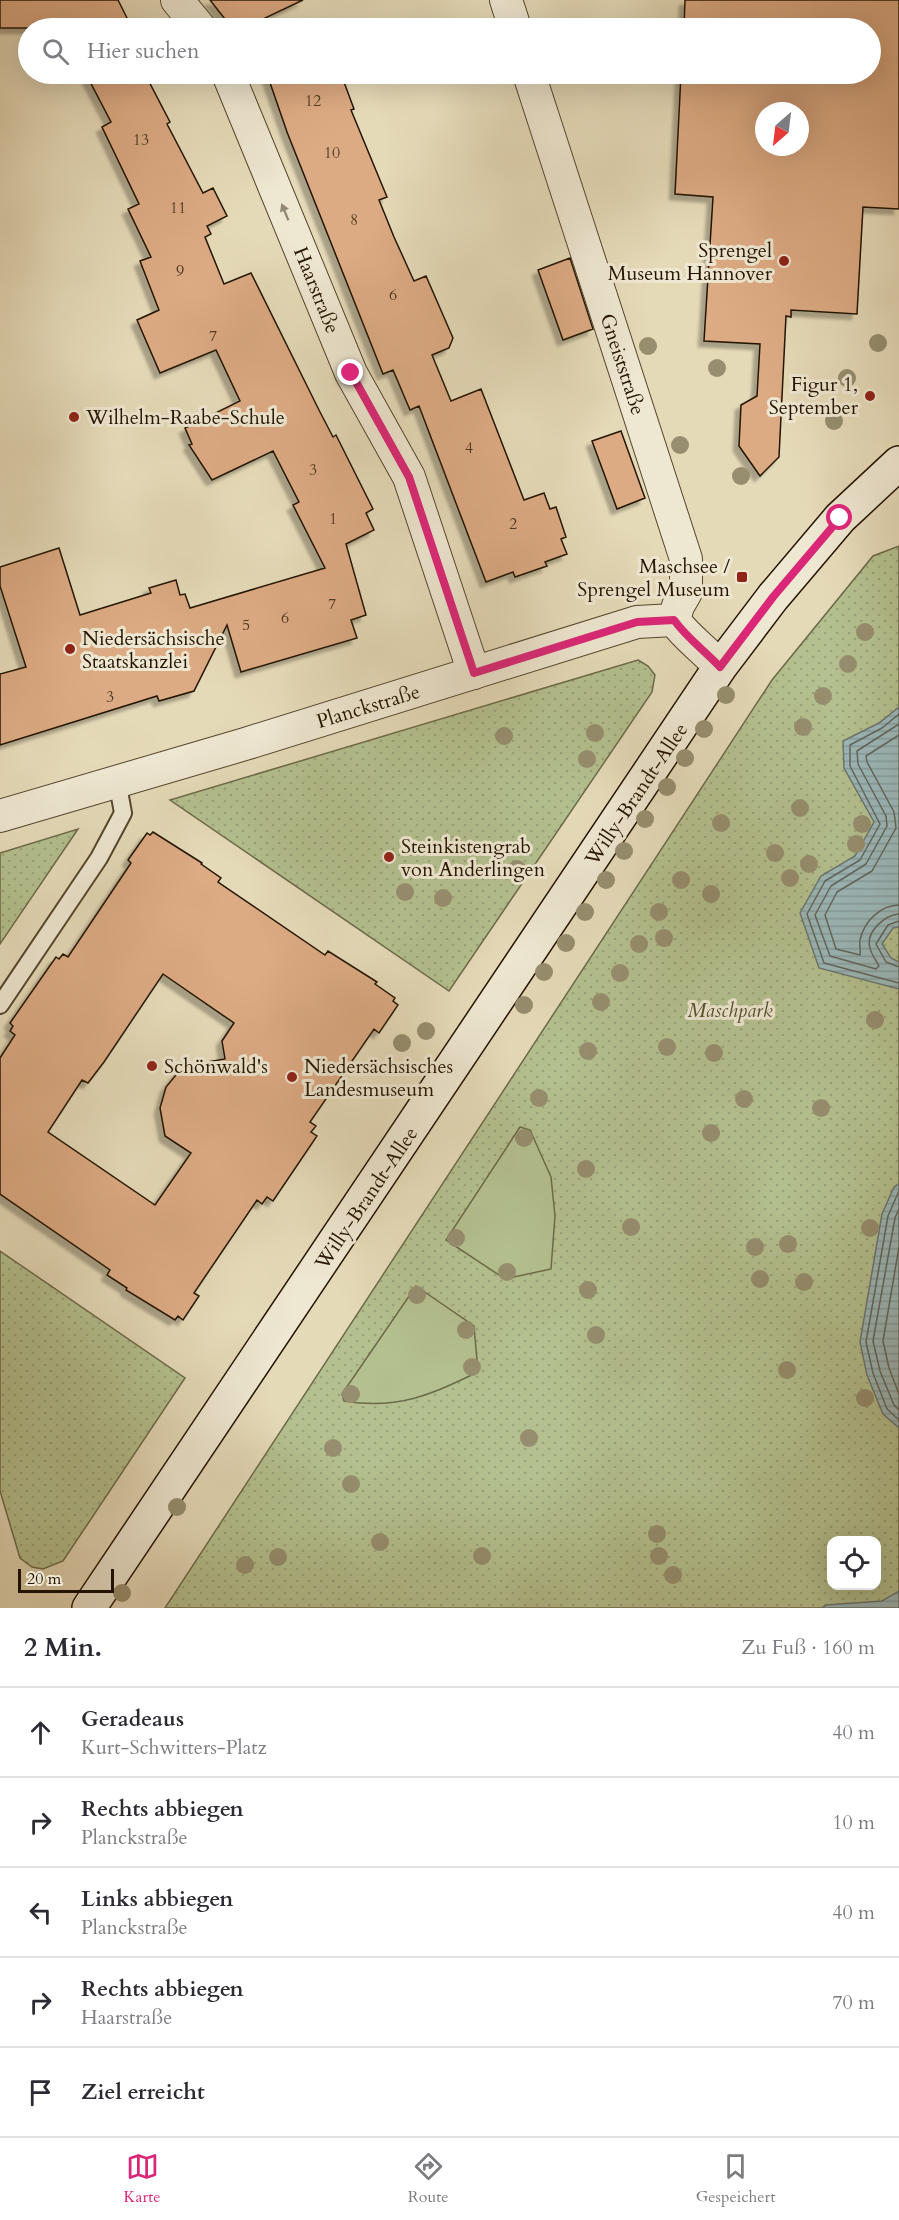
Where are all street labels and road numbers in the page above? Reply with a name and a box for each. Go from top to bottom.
street label: Haarstraße [287,243,346,338]
street label: Gneiststraße [593,310,652,418]
street label: Planckstraße [313,678,423,735]
street label: Willy-Brandt-Allee [578,718,694,872]
street label: Willy-Brandt-Allee [308,1122,424,1276]

